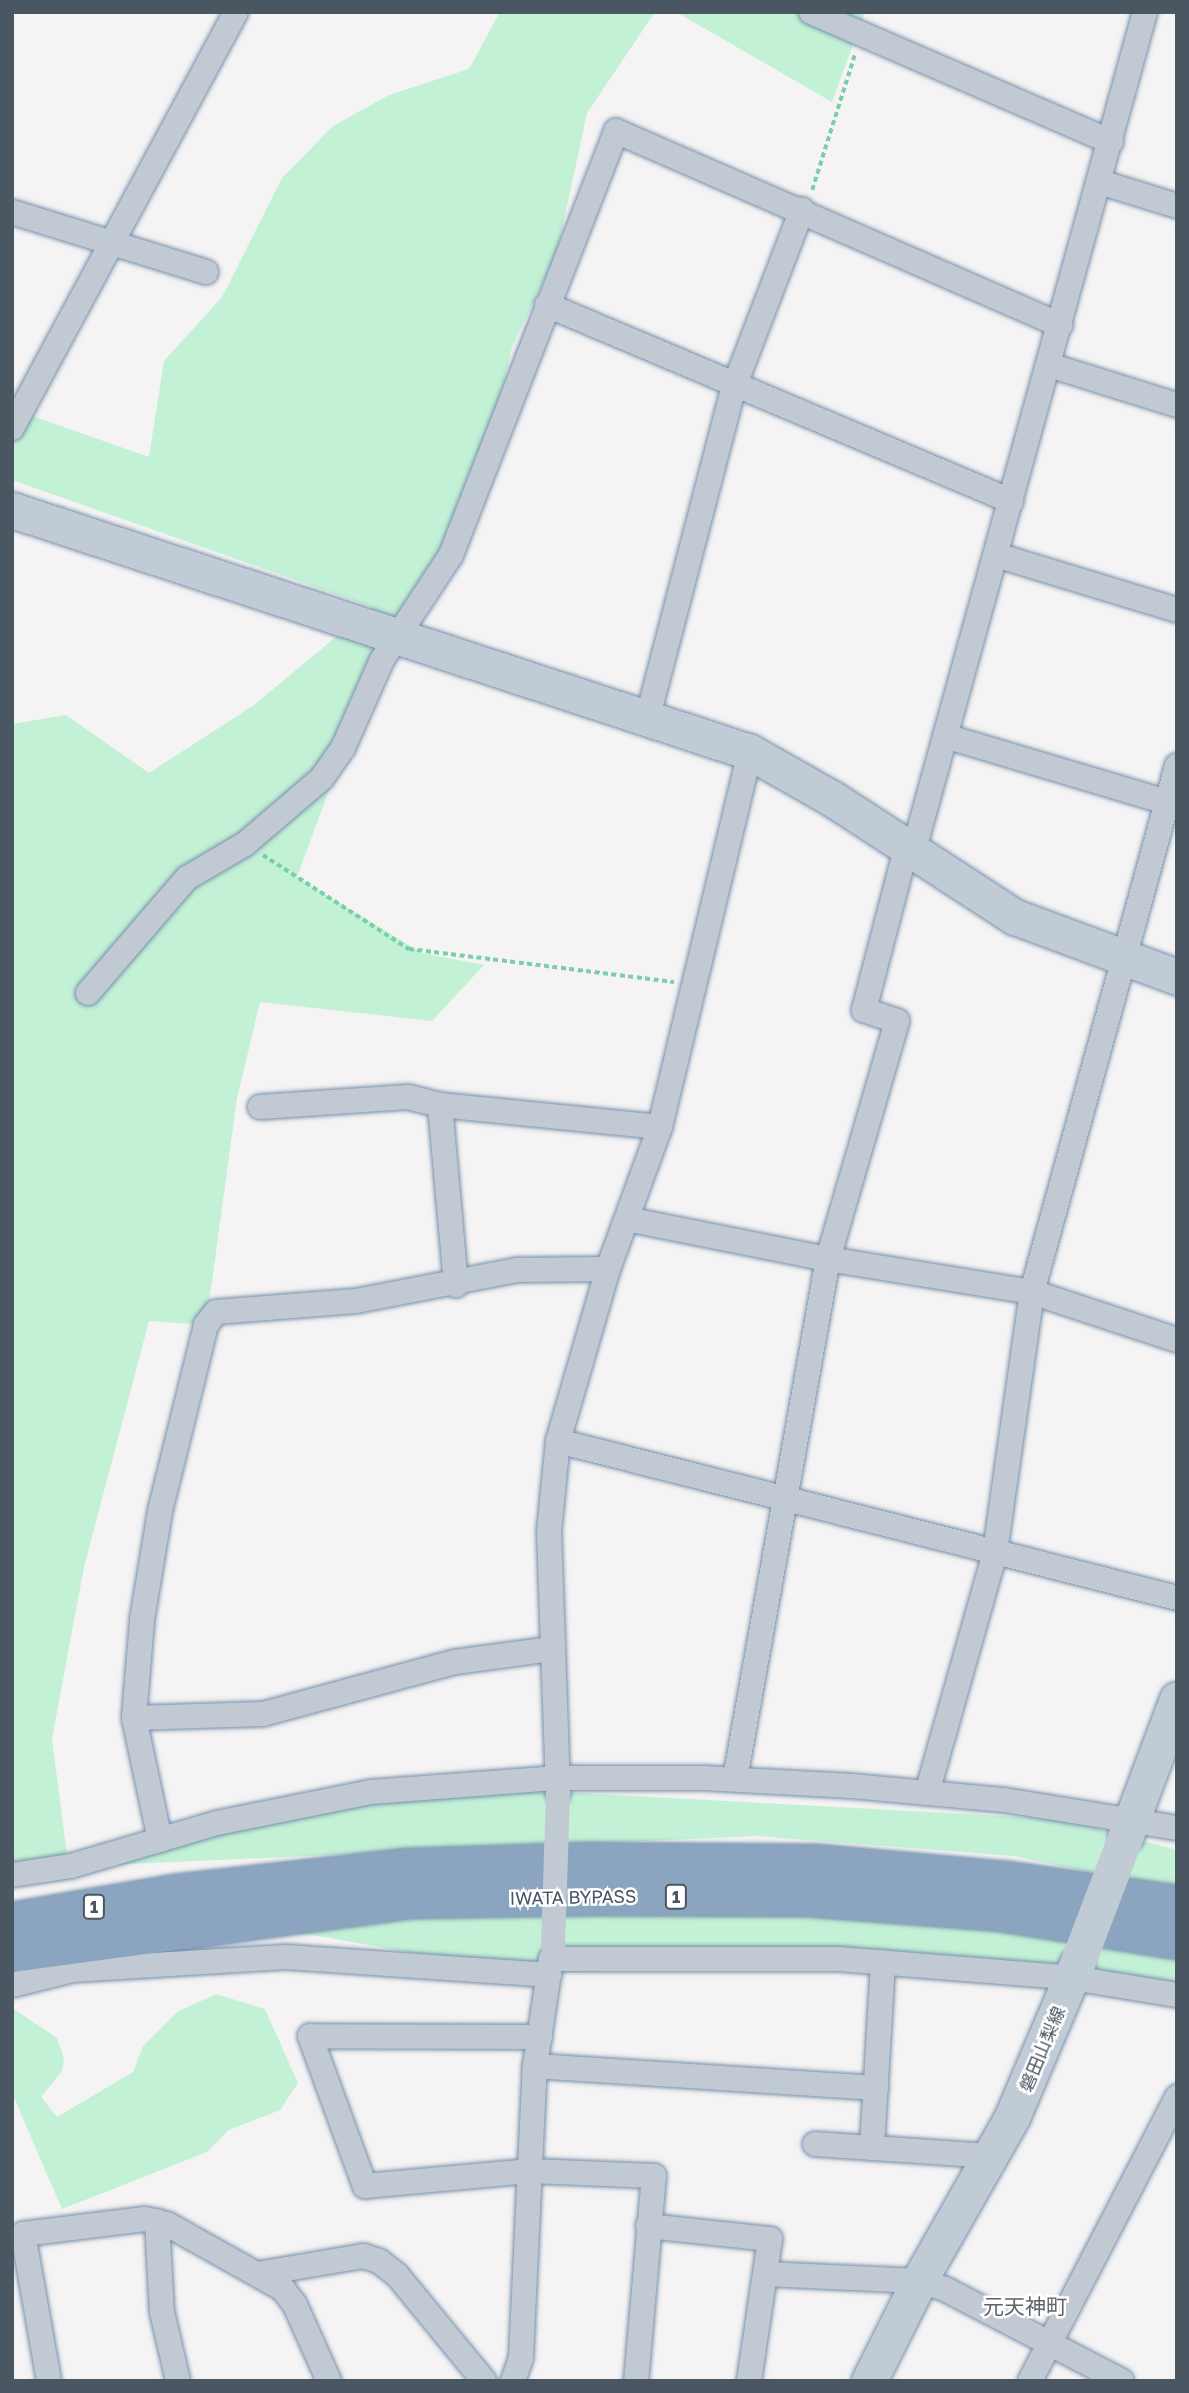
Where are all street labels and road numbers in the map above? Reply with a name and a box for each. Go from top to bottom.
road number: 1 [664,1884,688,1910]
street label: IWATA BYPASS [509,1885,637,1909]
road number: 1 [82,1895,106,1920]
street label: 磐田山梨線 [1014,2003,1070,2095]

